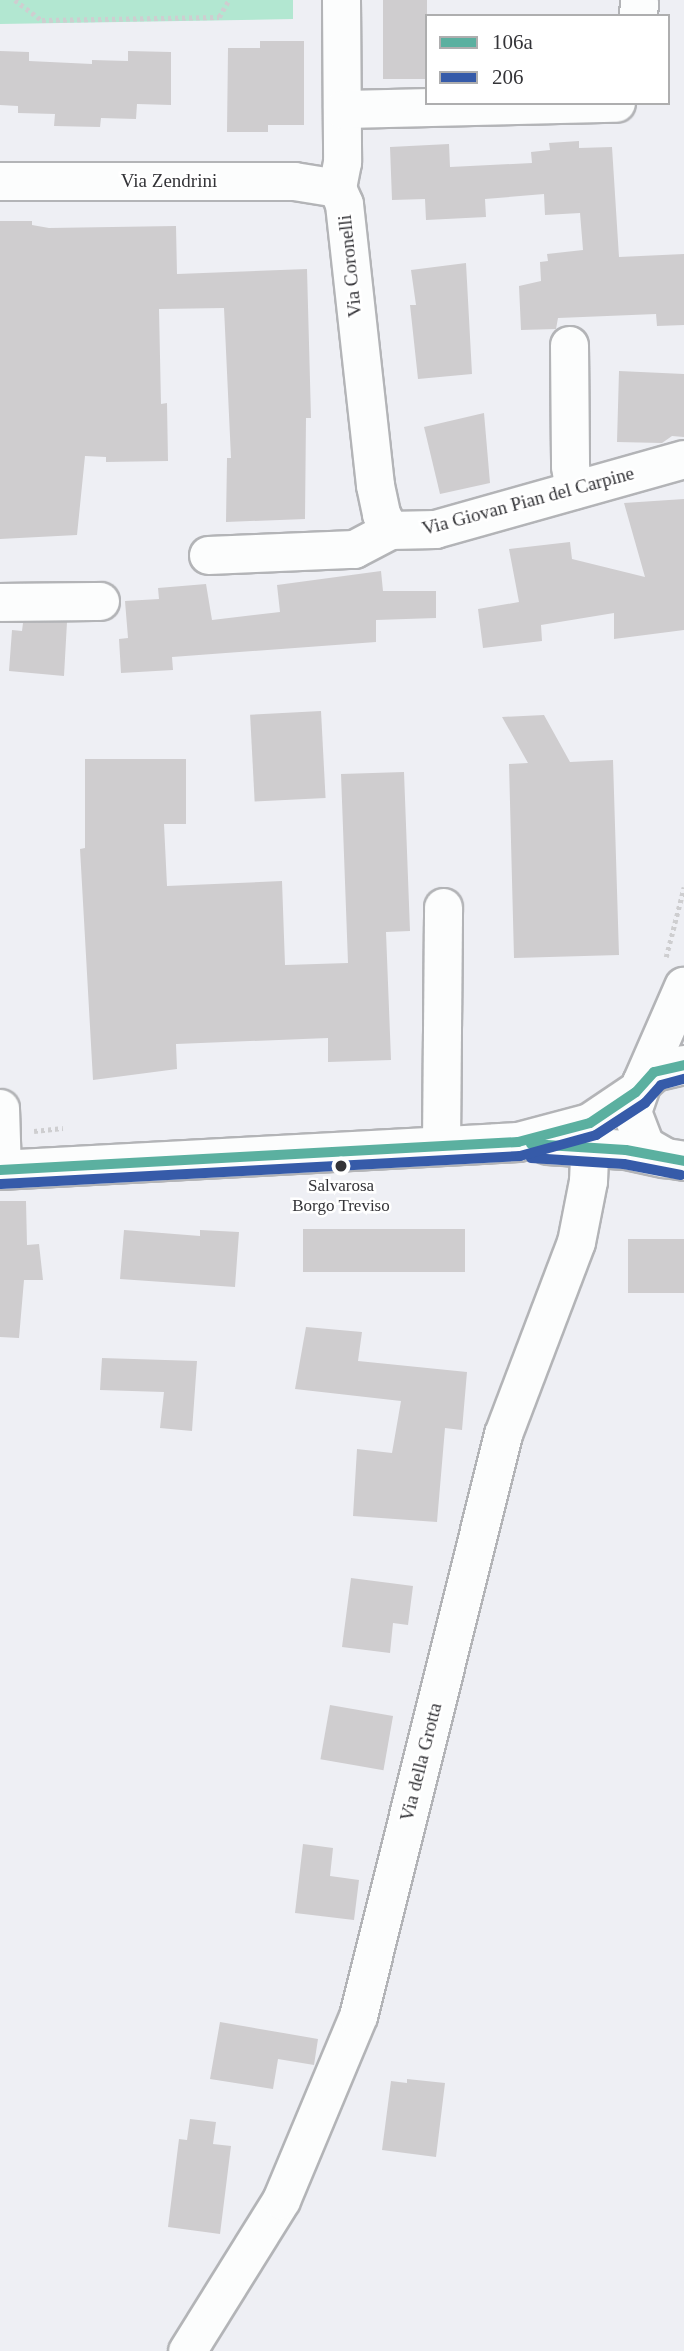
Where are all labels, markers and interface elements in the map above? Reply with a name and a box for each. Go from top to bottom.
legend [425,14,670,105]
text: 106a [492,30,533,54]
text: 206 [492,65,524,89]
street label: Via Zendrini [121,170,217,192]
street label: Via Coronelli [333,214,367,318]
street label: Via Giovan Pian del Carpine [420,462,636,540]
marker: Salvarosa Borgo Treviso [334,1159,348,1173]
place label: Salvarosa Borgo Treviso [292,1176,390,1216]
street label: Via della Grotta [395,1700,447,1824]

